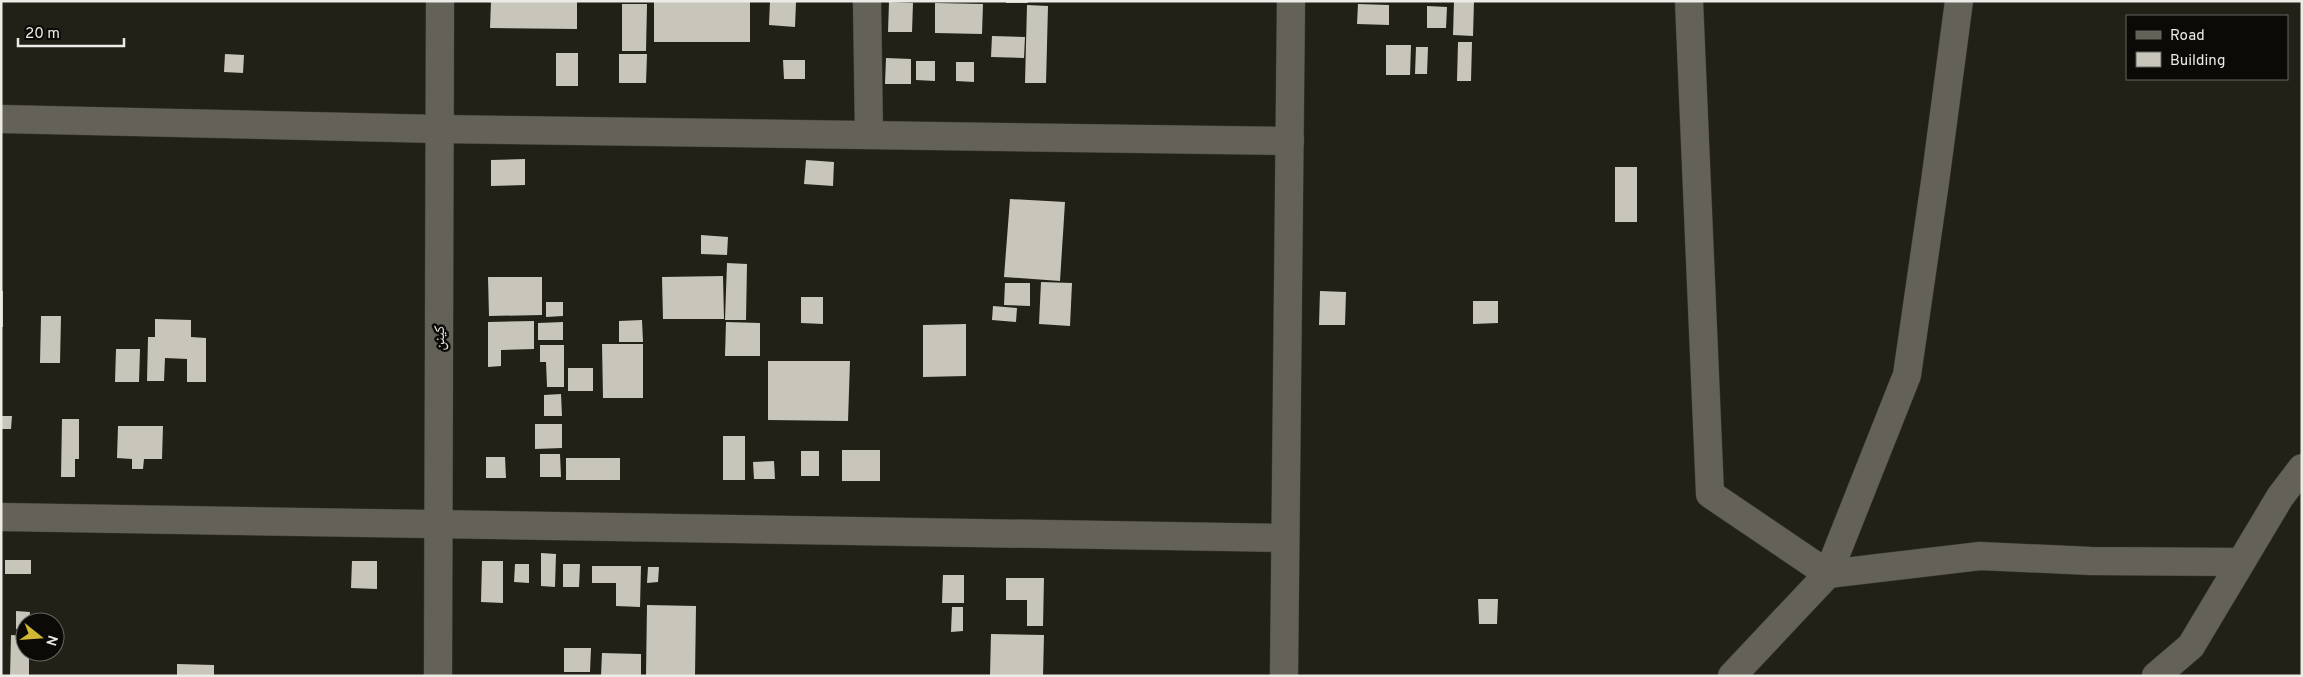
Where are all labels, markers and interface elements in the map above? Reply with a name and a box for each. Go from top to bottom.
scale bar [18,15,124,47]
legend [2126,15,2288,80]
text: 20 m [25,25,60,44]
text: Road [2170,27,2205,46]
text: Building [2170,52,2225,71]
street label: كينن [431,326,450,350]
north arrow [15,612,65,662]
text: N [41,633,61,648]

